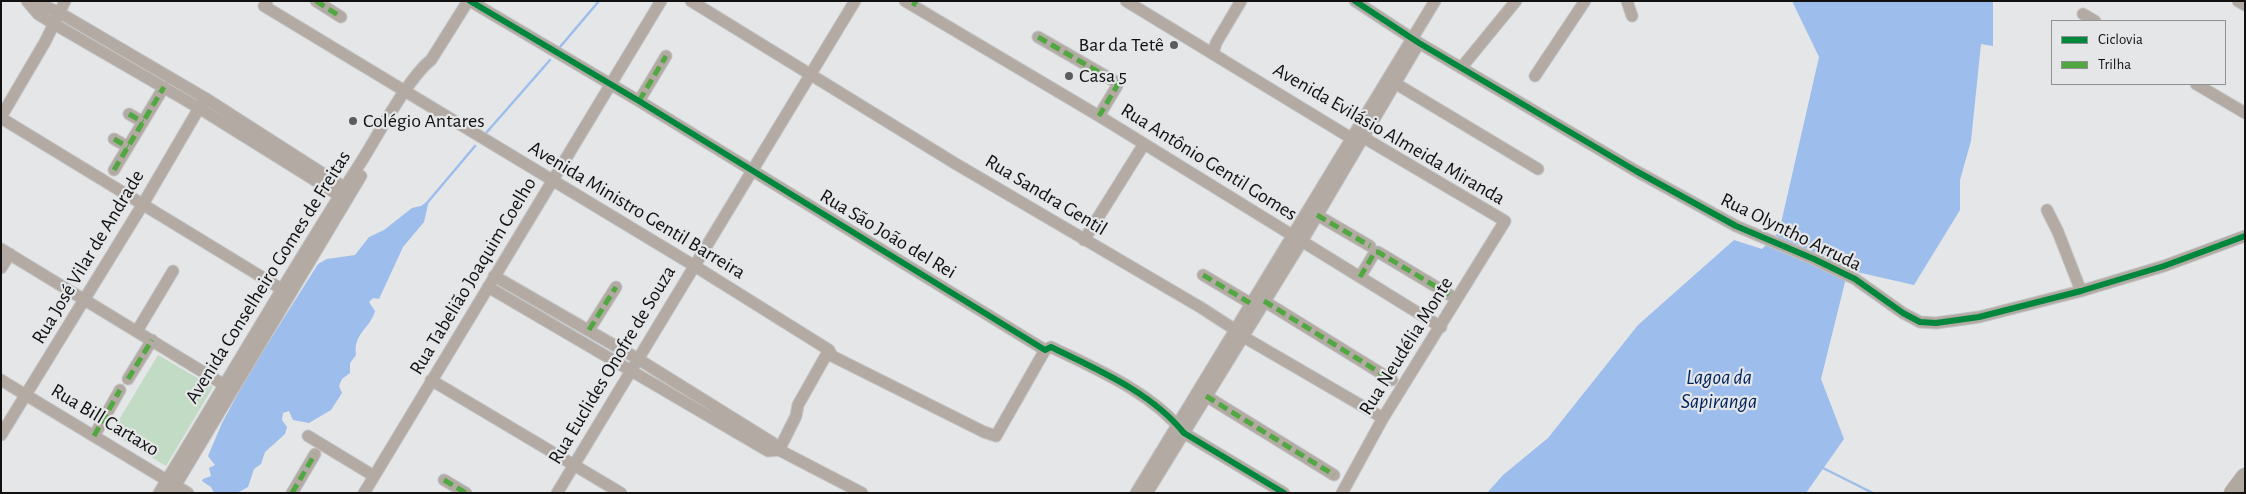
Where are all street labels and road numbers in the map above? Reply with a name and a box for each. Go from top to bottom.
street label: Avenida Evilásio Almeida Miranda [1269,58,1509,210]
street label: Rua Antônio Gentil Gomes [1116,98,1302,226]
street label: Avenida Ministro Gentil Barreira [524,136,750,284]
street label: Avenida Conselheiro Gomes de Freitas [180,146,356,408]
street label: Rua Sandra Gentil [981,149,1111,241]
street label: Rua José Vilar de Andrade [27,166,149,348]
street label: Rua Tabelião Joaquim Coelho [404,173,542,379]
street label: Rua São João del Rei [815,184,961,284]
street label: Rua Olyntho Arruda [1717,187,1865,277]
street label: Rua Euclides Onofre de Souza [543,261,681,469]
street label: Rua Neudélia Monte [1354,272,1458,420]
street label: Rua Bill Cartaxo [47,378,163,462]

